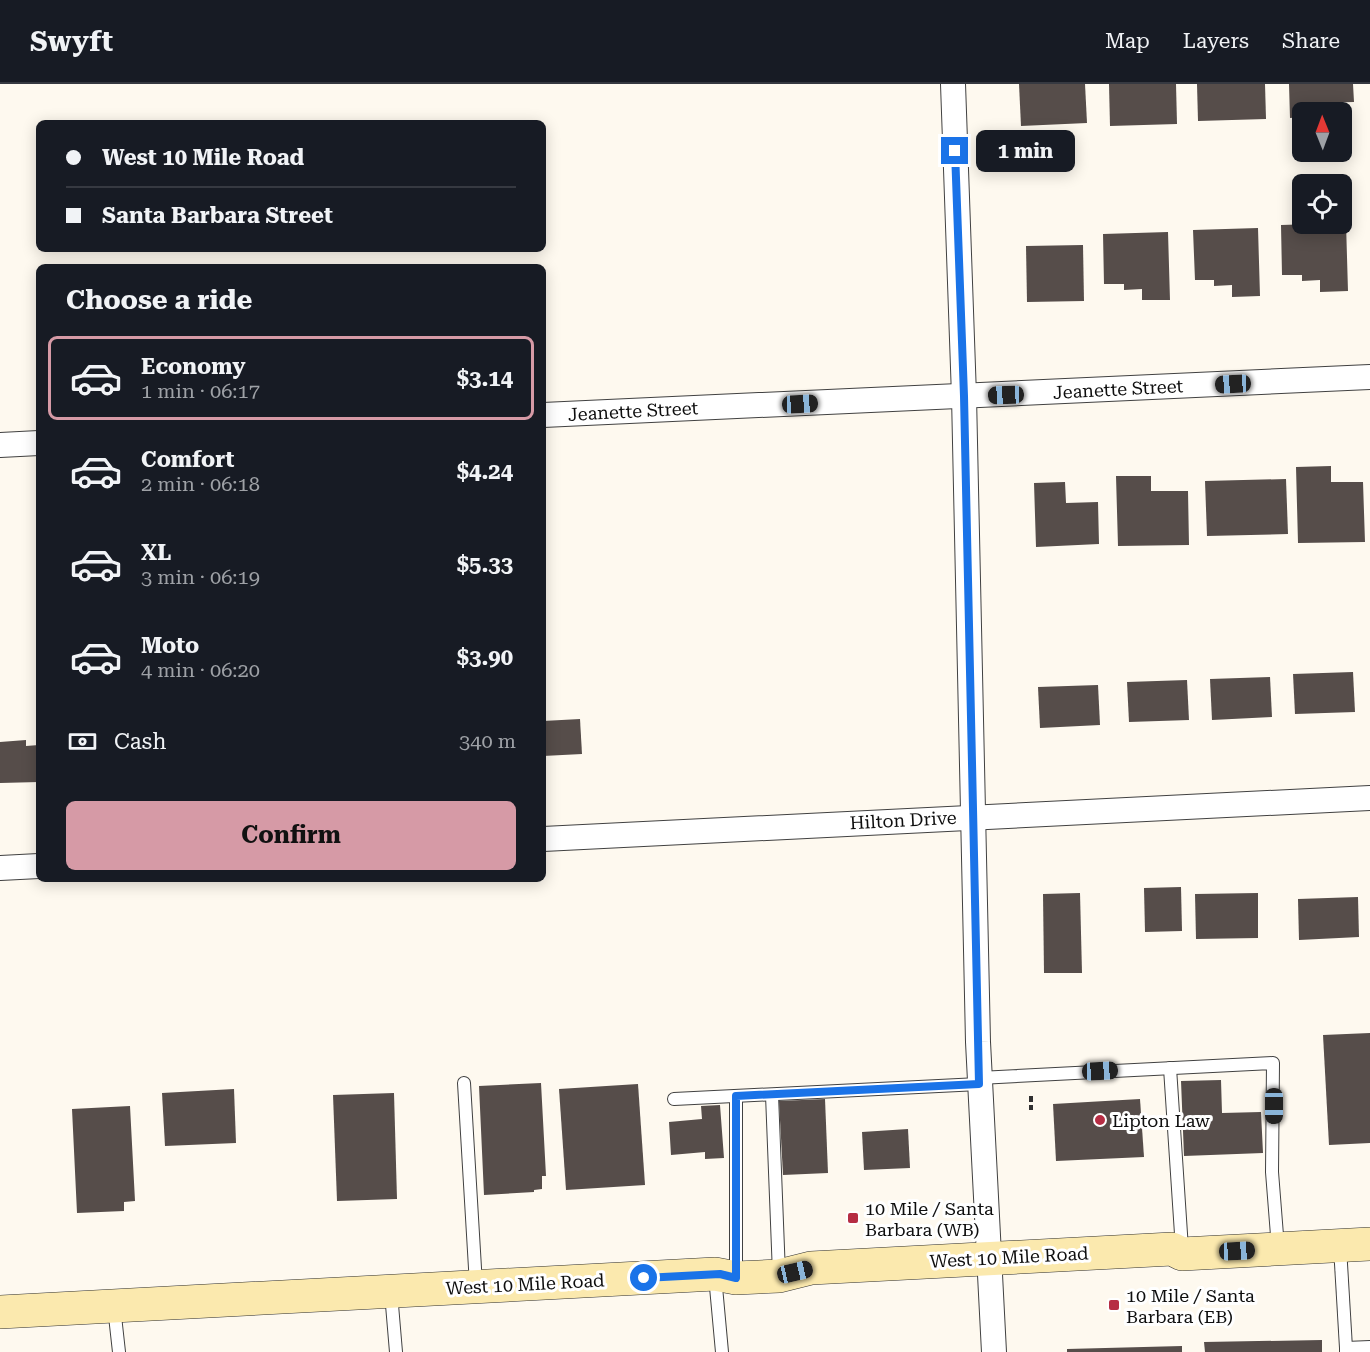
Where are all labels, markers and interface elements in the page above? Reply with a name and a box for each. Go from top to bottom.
text: Swyft [30,25,113,58]
text: Map [1105,29,1150,53]
text: Layers [1183,29,1249,53]
text: Share [1282,29,1340,53]
north arrow [1292,102,1352,162]
map controls [1292,102,1352,234]
callout: 1 min [976,130,1075,172]
route end [941,137,968,164]
text: 1 min [998,139,1053,163]
text: West 10 Mile Road [102,145,304,170]
button: locate [1292,174,1352,234]
text: Santa Barbara Street [102,203,333,228]
text: Choose a ride [66,284,252,316]
icon: car [69,351,123,405]
text: Economy [141,354,245,379]
text: $3.14 [457,366,513,391]
car [1215,374,1251,394]
street label: Jeanette Street [1052,375,1184,403]
text: 1 min · 06:17 [141,379,260,403]
car [988,385,1024,405]
car [782,394,818,414]
street label: Jeanette Street [567,397,699,425]
icon: car [69,444,123,498]
text: Comfort [141,447,234,472]
text: $4.24 [457,459,513,484]
text: 2 min · 06:18 [141,472,260,496]
icon: car [69,537,123,591]
text: XL [141,540,171,565]
text: $5.33 [457,552,513,577]
text: 3 min · 06:19 [141,565,260,589]
icon: car [69,630,123,684]
text: Moto [141,633,199,658]
text: $3.90 [457,645,513,670]
text: 4 min · 06:20 [141,658,260,682]
icon: cash [66,725,99,758]
text: Cash [114,729,166,754]
text: 340 m [459,729,516,753]
button: Confirm [66,801,516,870]
street label: Hilton Drive [849,807,957,833]
car [1082,1061,1118,1081]
car [1265,1088,1283,1124]
place label: Lipton Law [1112,1110,1210,1131]
marker: Lipton Law [1093,1113,1107,1127]
place label: 10 Mile / Santa Barbara (WB) [865,1198,994,1240]
marker: 10 Mile / Santa Barbara (WB) [846,1211,860,1225]
car [1219,1241,1255,1261]
street label: West 10 Mile Road [929,1242,1089,1272]
car [775,1259,815,1285]
route start [630,1264,657,1291]
street label: West 10 Mile Road [445,1269,605,1299]
place label: 10 Mile / Santa Barbara (EB) [1126,1285,1255,1327]
marker: 10 Mile / Santa Barbara (EB) [1107,1298,1121,1312]

